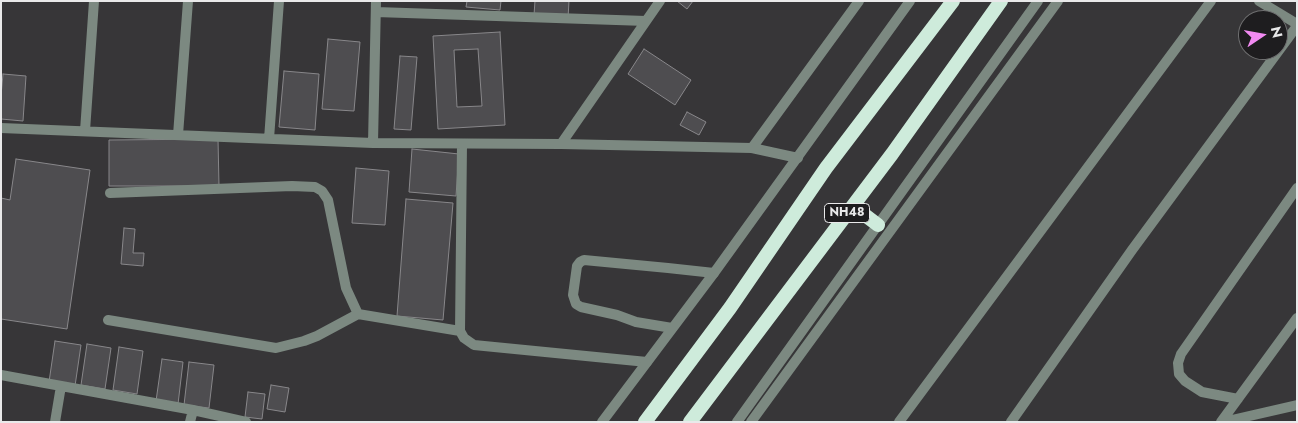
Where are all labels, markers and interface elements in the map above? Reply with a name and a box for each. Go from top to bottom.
north arrow [1238,10,1288,60]
text: N [1266,25,1288,40]
road number: NH48 [824,204,870,222]

